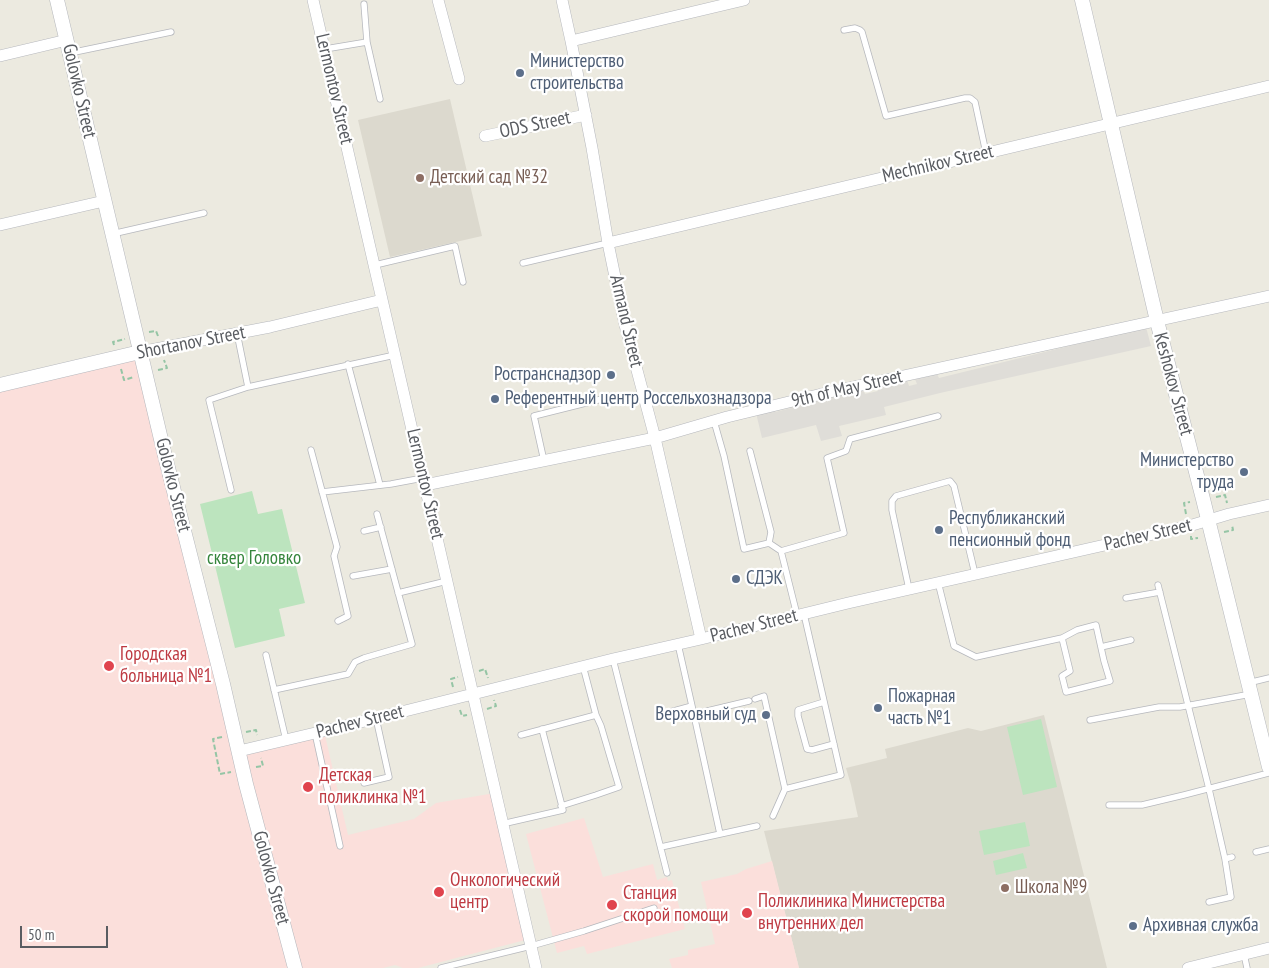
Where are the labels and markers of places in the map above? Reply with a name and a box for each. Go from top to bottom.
place label: Министерство строительства [530,51,624,95]
marker: Министерство строительства [514,67,526,79]
place label: Детский сад №32 [430,167,548,189]
marker: Детский сад №32 [414,172,426,184]
place label: Ространснадзор [494,364,601,386]
marker: Ространснадзор [605,369,617,381]
place label: Референтный центр Россельхознадзора [505,388,772,410]
marker: Референтный центр Россельхознадзора [489,393,501,405]
place label: Министерство труда [1140,450,1234,494]
marker: Министерство труда [1238,466,1250,478]
place label: Республиканский пенсионный фонд [949,508,1071,552]
marker: Республиканский пенсионный фонд [933,524,945,536]
place label: СДЭК [746,568,783,590]
marker: СДЭК [730,573,742,585]
place label: Городская больница №1 [120,644,212,688]
marker: Городская больница №1 [102,659,116,673]
place label: Пожарная часть №1 [888,686,955,730]
marker: Пожарная часть №1 [872,702,884,714]
place label: Верховный суд [655,704,756,726]
marker: Верховный суд [760,709,772,721]
place label: Детская поликлинка №1 [319,765,427,809]
marker: Детская поликлинка №1 [301,780,315,794]
place label: Онкологический центр [450,870,560,914]
place label: Школа №9 [1015,877,1087,899]
marker: Школа №9 [999,882,1011,894]
place label: Станция скорой помощи [623,883,728,927]
marker: Онкологический центр [432,885,446,899]
place label: Поликлиника Министерства внутренних дел [758,891,945,935]
marker: Станция скорой помощи [605,898,619,912]
marker: Поликлиника Министерства внутренних дел [740,906,754,920]
place label: Архивная служба [1143,915,1259,937]
marker: Архивная служба [1127,920,1139,932]

